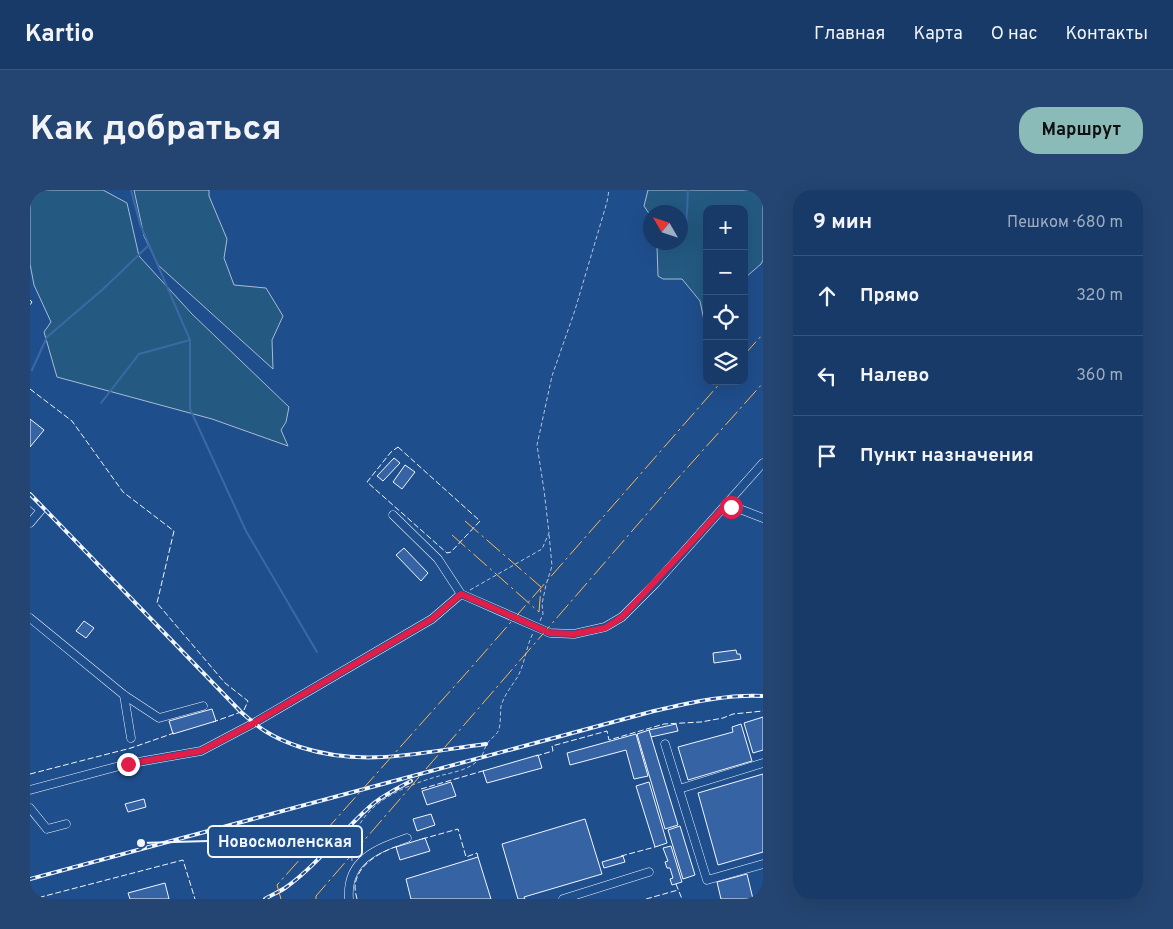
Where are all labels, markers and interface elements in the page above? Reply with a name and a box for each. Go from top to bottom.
text: Kartio [25,20,94,50]
text: Главная [814,23,885,46]
text: Карта [913,23,963,46]
text: О нас [991,23,1037,46]
text: Контакты [1065,23,1148,46]
button: Маршрут [1019,107,1143,154]
text: Как добраться [30,108,282,152]
north arrow [643,205,688,250]
map controls [703,205,748,385]
button: + [703,205,748,250]
text: 9 мин [813,209,872,236]
text: Пешком · 680 m [1007,213,1123,233]
button: − [703,250,748,295]
icon: ahead [813,282,841,310]
text: Прямо [860,284,919,308]
text: 320 m [1076,286,1123,306]
button: locate [703,295,748,340]
button: layers [703,340,748,385]
icon: left [813,362,841,390]
text: Налево [860,364,929,388]
text: 360 m [1076,366,1123,386]
icon: arrive [813,442,841,470]
text: Пункт назначения [860,444,1034,468]
route start [720,496,743,519]
route end [117,753,140,776]
callout: Новосмоленская [208,826,362,857]
text: Новосмоленская [218,833,352,853]

